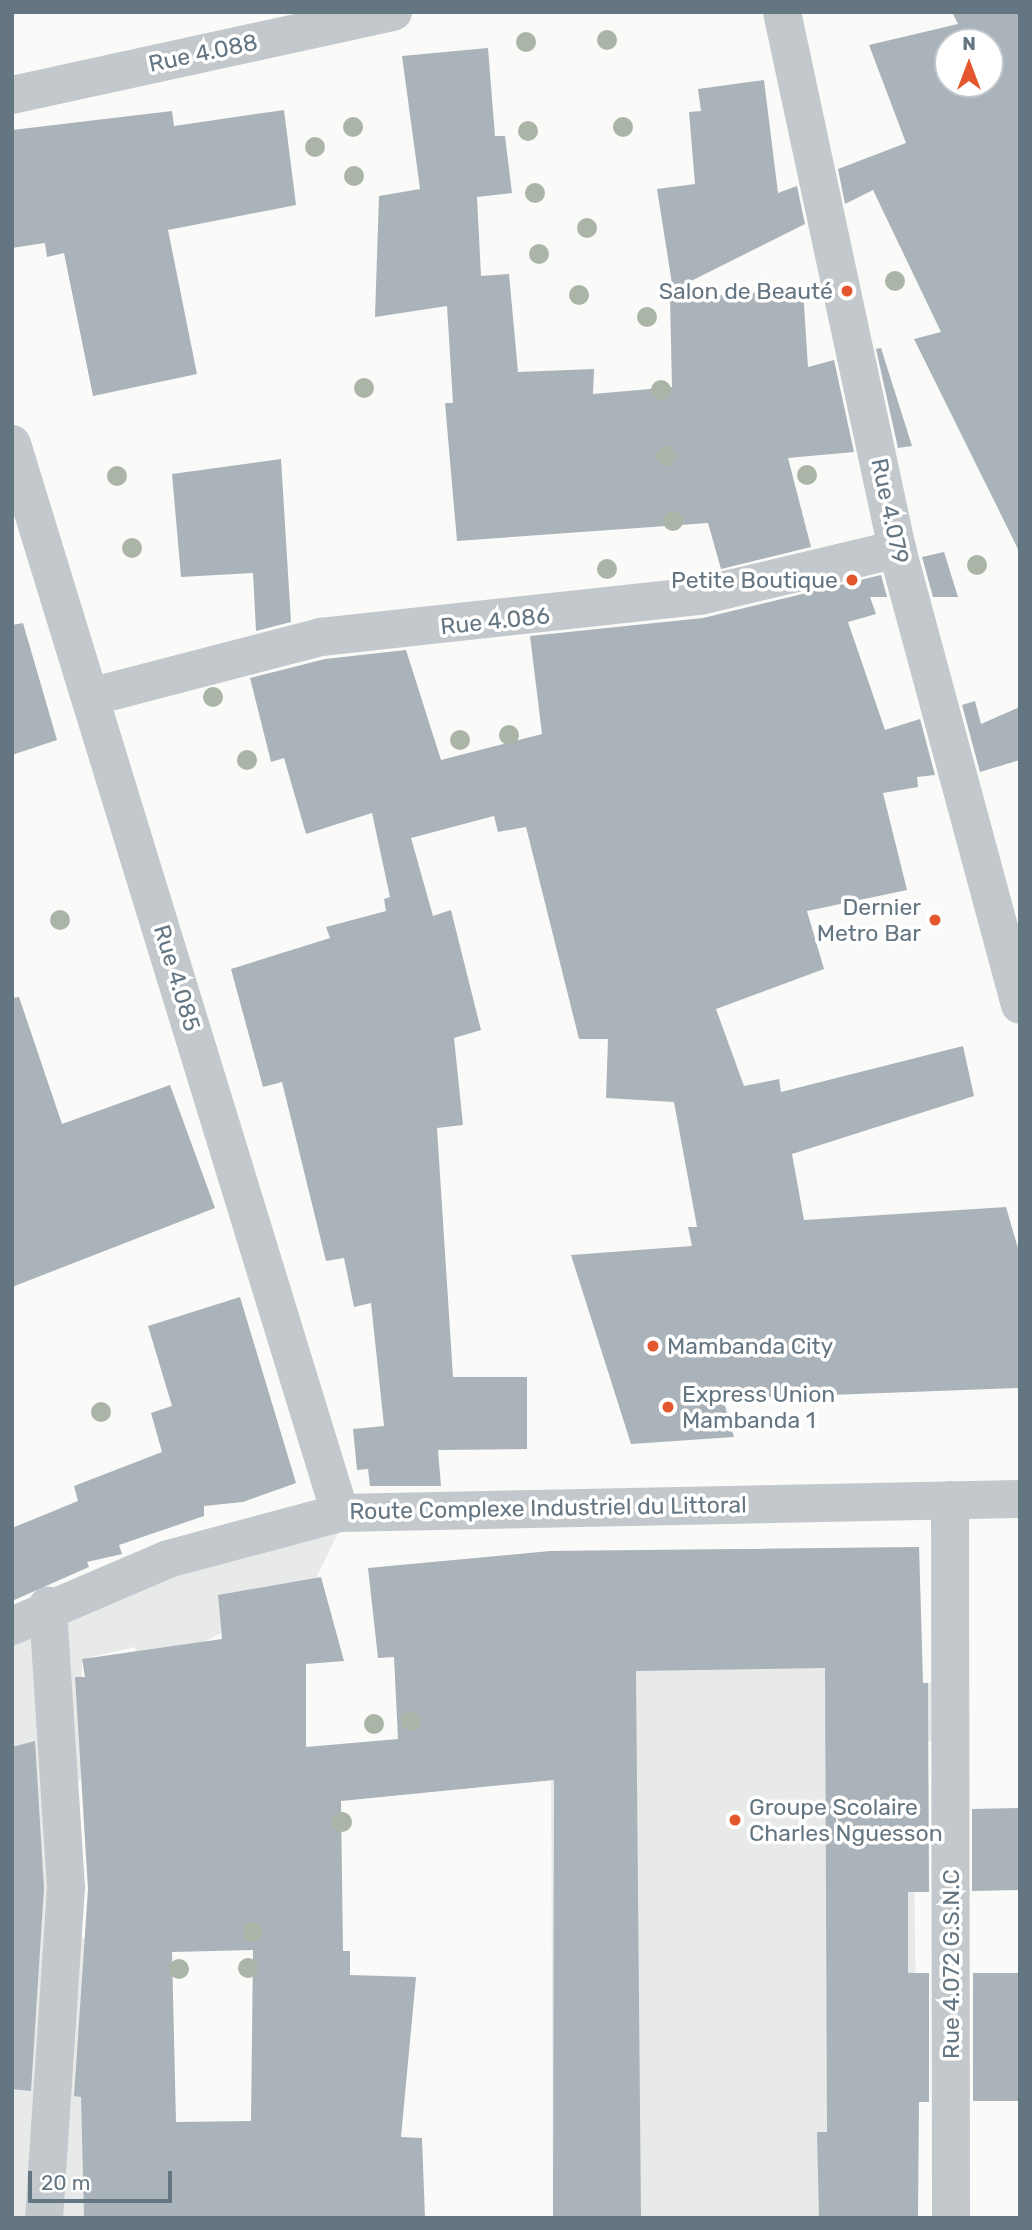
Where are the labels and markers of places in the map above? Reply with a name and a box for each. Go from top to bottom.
place label: Salon de Beauté [659,277,833,305]
marker: Salon de Beauté [839,283,855,299]
place label: Petite Boutique [671,566,838,594]
marker: Petite Boutique [844,572,860,588]
place label: Dernier Metro Bar [817,893,921,947]
marker: Dernier Metro Bar [927,912,943,928]
place label: Mambanda City [667,1332,833,1360]
marker: Mambanda City [645,1338,661,1354]
place label: Express Union Mambanda 1 [682,1380,835,1434]
marker: Express Union Mambanda 1 [660,1399,676,1415]
place label: Groupe Scolaire Charles Nguesson [749,1793,943,1847]
marker: Groupe Scolaire Charles Nguesson [727,1812,743,1828]

